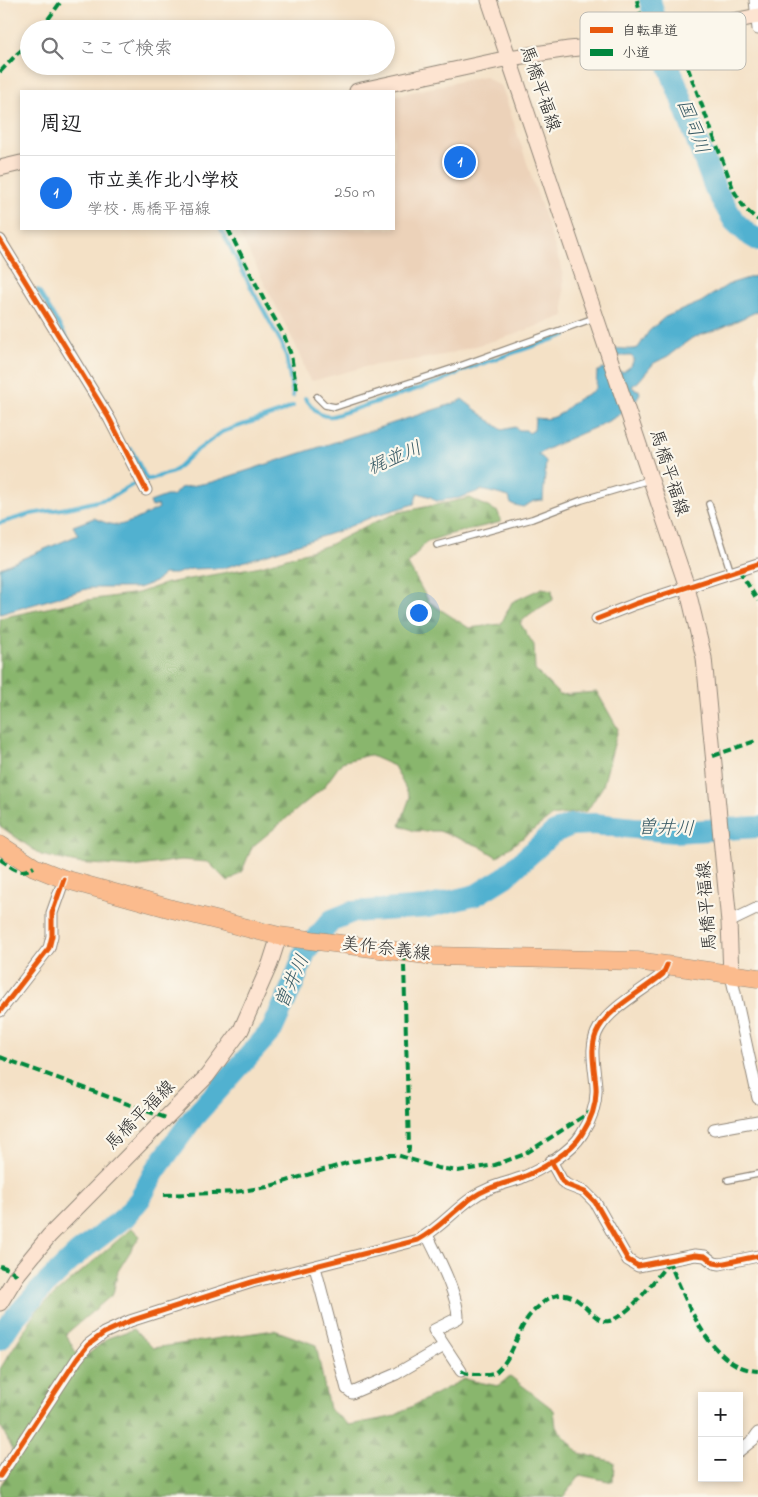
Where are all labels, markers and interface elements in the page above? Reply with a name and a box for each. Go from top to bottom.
legend [580,12,746,70]
search box [20,20,395,75]
text: 自転車道 [622,21,678,42]
icon: search [38,34,66,62]
text: ここで検索 [78,36,173,63]
street label: 馬橋平福線 [512,42,566,136]
text: 小道 [622,43,650,64]
water label: 国司川 [669,96,715,158]
text: 周辺 [40,110,82,140]
pin: 1 [444,143,476,181]
text: 市立美作北小学校 [87,168,239,195]
text: 1 [53,181,59,205]
text: 250 m [335,181,375,205]
text: 学校 · 馬橋平福線 [87,198,210,222]
street label: 馬橋平福線 [642,426,694,520]
water label: 梶並川 [363,435,427,483]
your location [406,600,432,626]
water label: 曽井川 [637,815,695,843]
street label: 馬橋平福線 [692,860,724,952]
street label: 美作奈義線 [340,932,432,968]
water label: 曽井川 [269,950,317,1014]
street label: 馬橋平福線 [100,1075,182,1157]
map controls [698,1392,743,1482]
button: + [698,1392,743,1437]
button: − [698,1437,743,1482]

